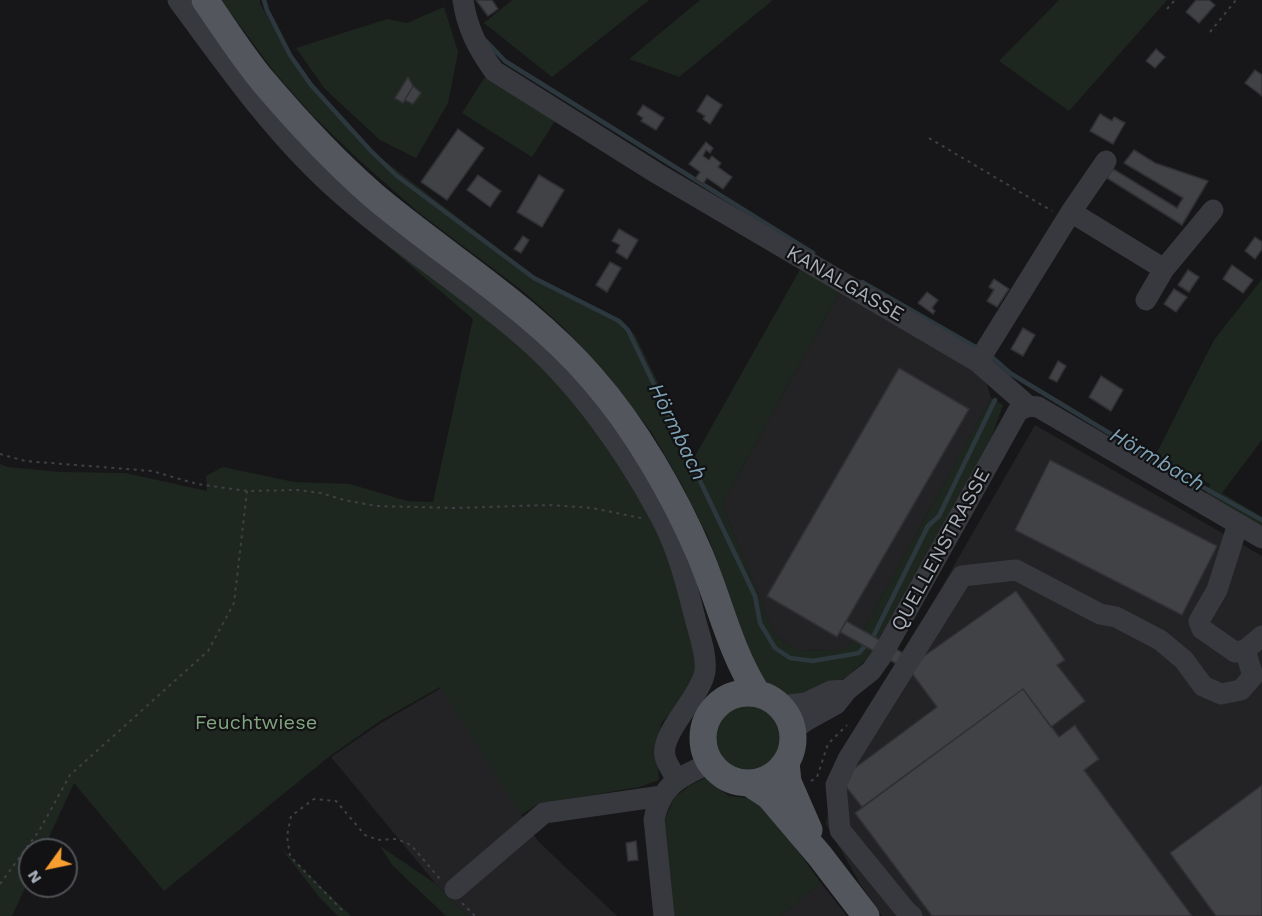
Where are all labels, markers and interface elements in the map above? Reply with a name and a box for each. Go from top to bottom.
street label: KANALGASSE [782,241,908,327]
water label: Hörmbach [643,379,711,485]
water label: Hörmbach [1105,423,1209,497]
street label: QUELLENSTRASSE [886,464,996,636]
park label: Feuchtwiese [195,711,317,735]
north arrow [18,838,78,898]
text: N [23,867,45,887]

